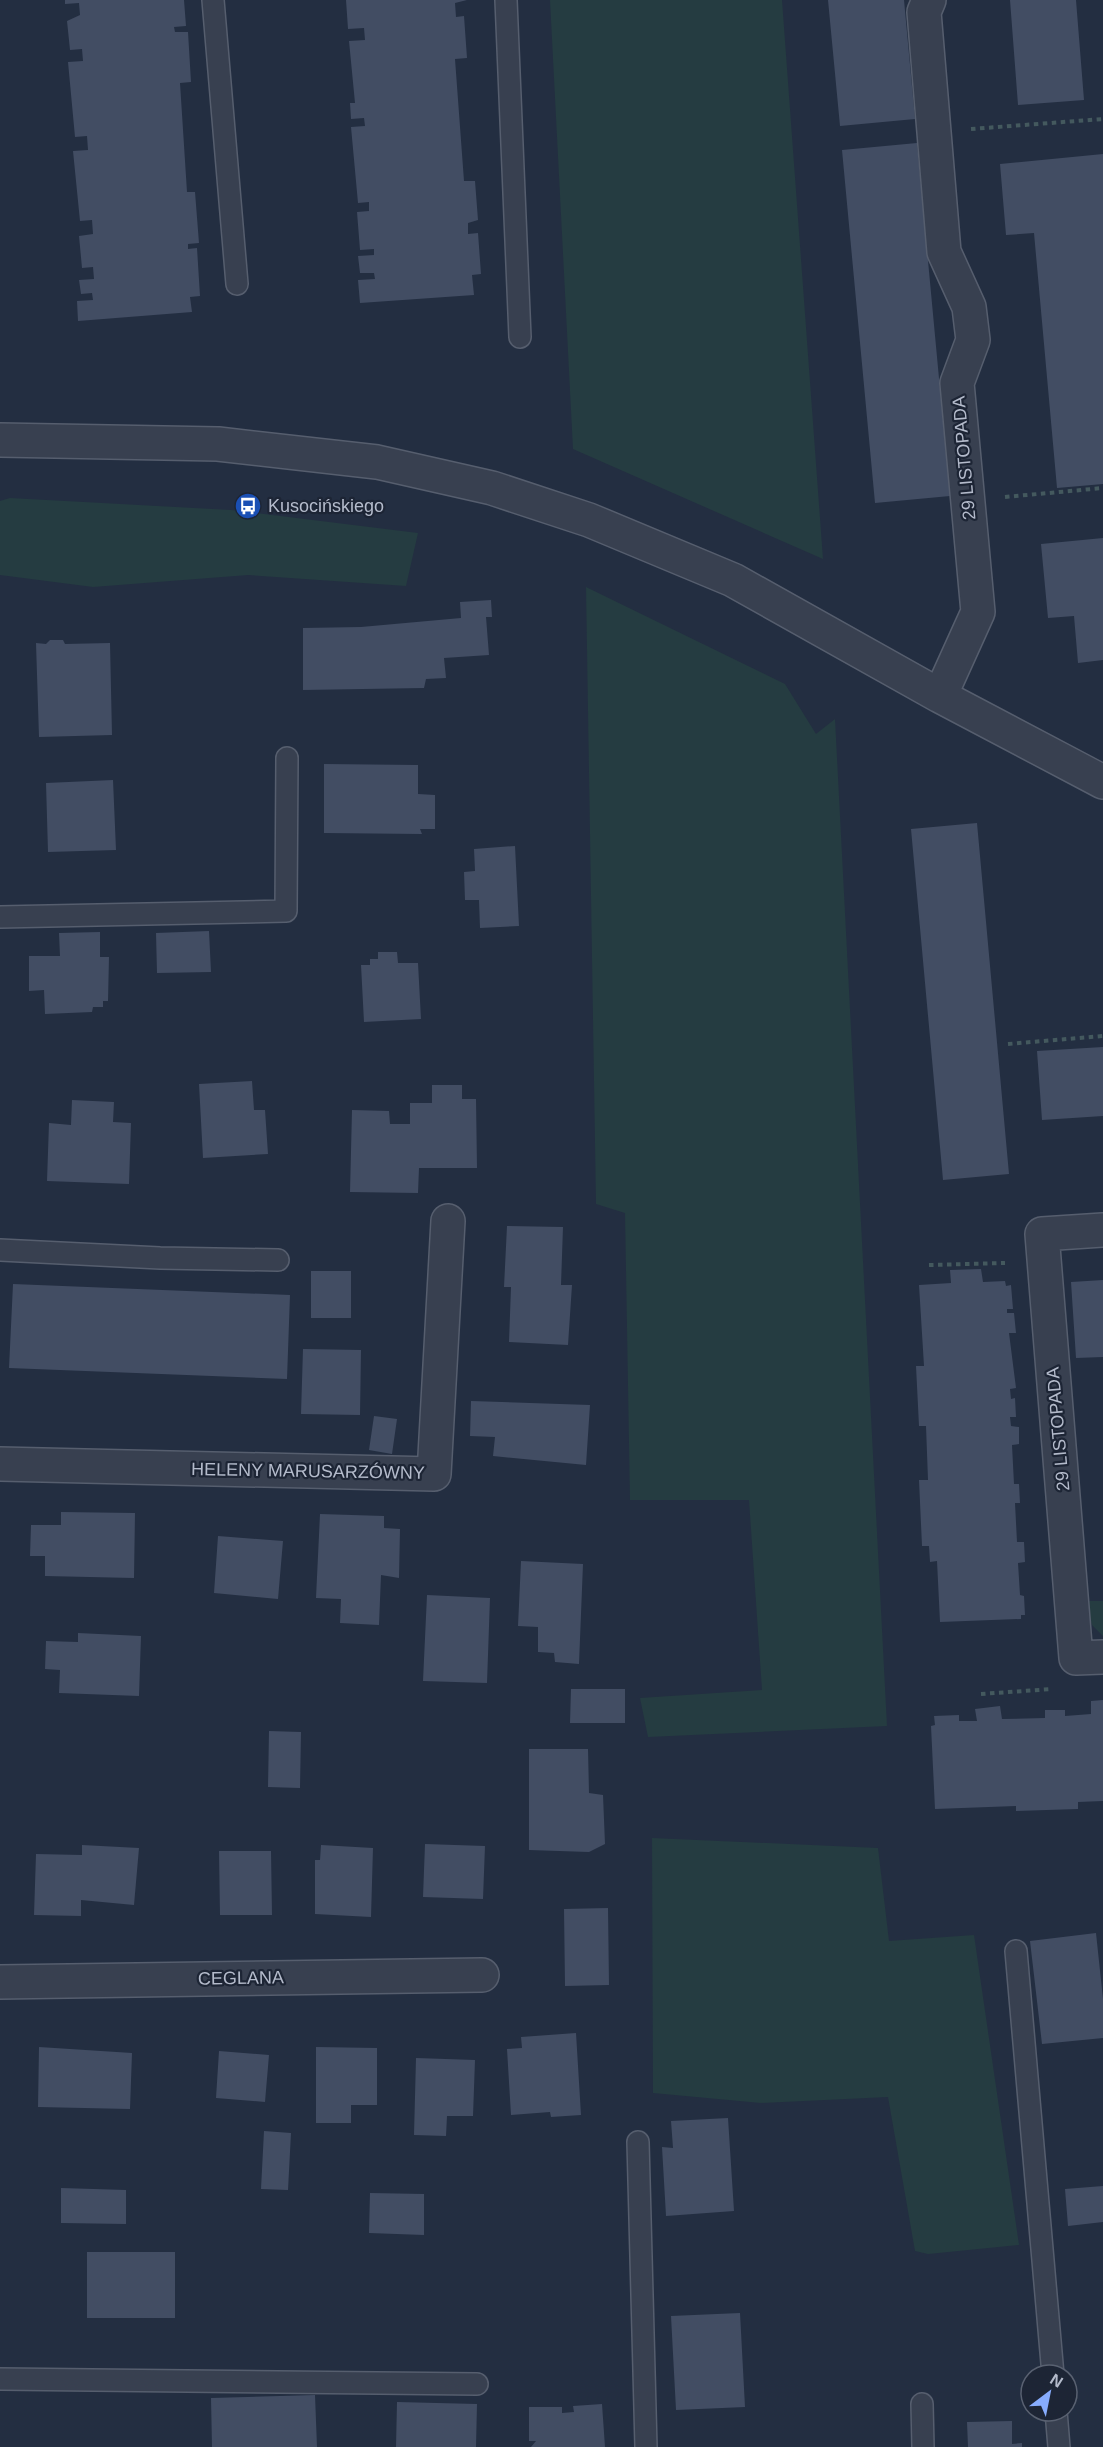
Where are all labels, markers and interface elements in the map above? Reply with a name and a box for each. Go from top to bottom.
street label: 29 LISTOPADA [949,395,979,521]
bus stop icon: Kusocińskiego [233,491,263,521]
place label: Kusocińskiego [268,496,384,516]
street label: 29 LISTOPADA [1043,1366,1073,1492]
street label: HELENY MARUSARZÓWNY [191,1458,425,1483]
street label: CEGLANA [198,1967,284,1989]
north arrow [1019,2363,1079,2423]
text: N [1047,2370,1066,2391]

